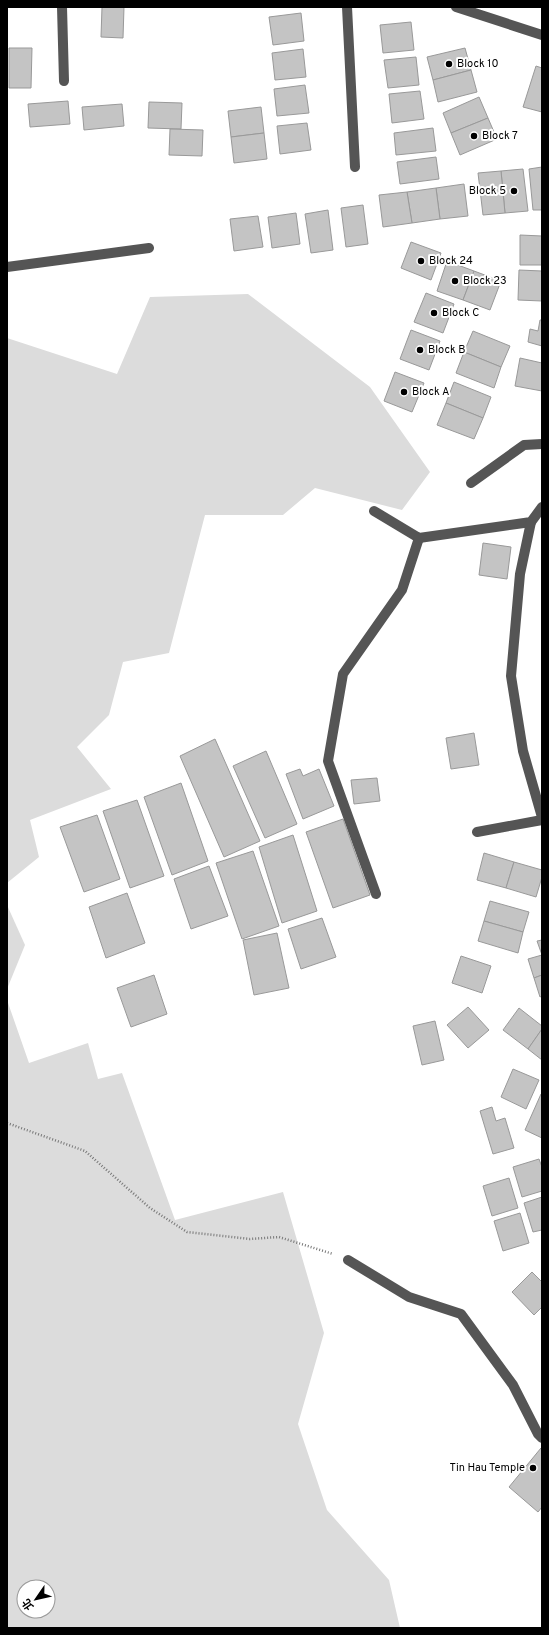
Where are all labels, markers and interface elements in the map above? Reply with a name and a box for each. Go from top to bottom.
place label: Block 10 [457,57,499,71]
marker: Block 10 [444,59,454,69]
place label: Block 7 [482,129,518,143]
marker: Block 7 [469,131,479,141]
place label: Block 5 [469,184,506,198]
marker: Block 5 [509,186,519,196]
place label: Block 24 [429,254,473,268]
marker: Block 24 [416,256,426,266]
place label: Block 23 [463,274,507,288]
marker: Block 23 [450,276,460,286]
place label: Block C [442,306,479,320]
marker: Block C [429,308,439,318]
place label: Block B [428,343,466,357]
marker: Block B [415,345,425,355]
place label: Block A [412,385,449,399]
marker: Block A [399,387,409,397]
place label: Tin Hau Temple [450,1461,525,1475]
marker: Tin Hau Temple [528,1463,538,1473]
north arrow [16,1579,56,1619]
text: 北 [20,1596,37,1613]

